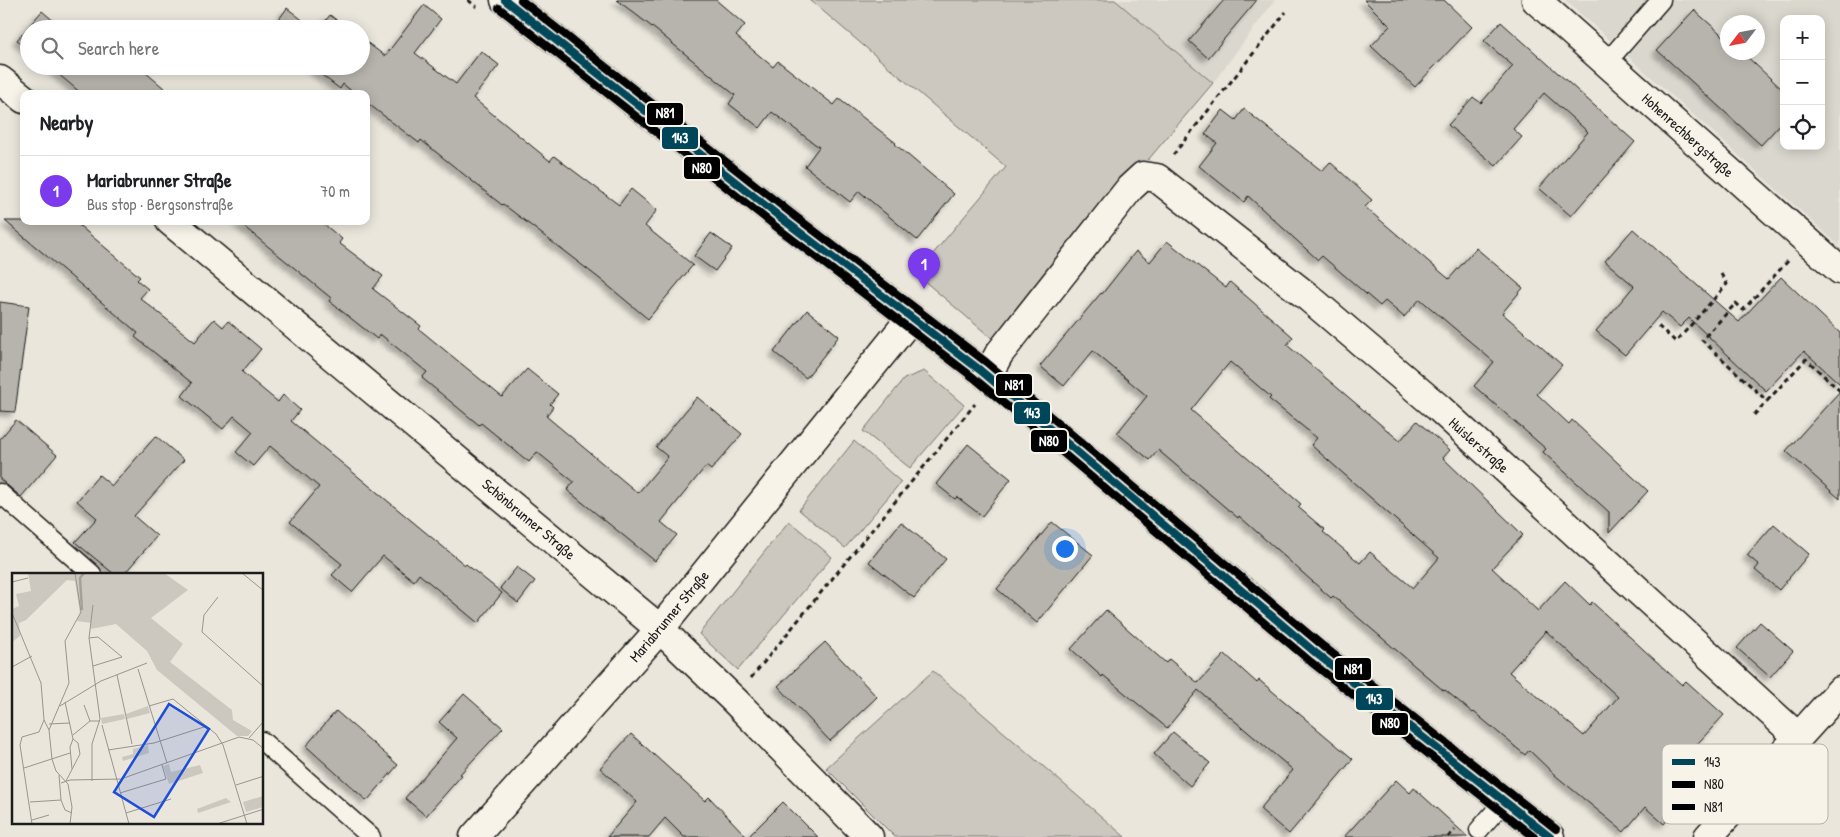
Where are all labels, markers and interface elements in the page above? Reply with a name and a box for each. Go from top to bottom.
north arrow [1720,15,1765,60]
map controls [1780,15,1825,150]
button: + [1780,15,1825,60]
search box [20,20,370,75]
icon: search [38,34,66,62]
text: Search here [78,35,159,61]
button: − [1780,60,1825,105]
street label: Hohenrechbergstraße [1637,88,1739,182]
line badge: N81 [646,102,684,126]
text: N81 [656,103,674,122]
button: locate [1780,105,1825,150]
text: Nearby [40,108,93,137]
line badge: 143 [661,126,699,150]
text: 143 [672,128,689,147]
line badge: N80 [683,156,721,180]
text: N80 [692,158,713,177]
text: Mariabrunner Straße [87,167,232,193]
text: 1 [53,180,59,202]
text: 70 m [320,180,350,202]
text: Bus stop · Bergsonstraße [87,193,233,215]
pin: 1 [908,248,940,289]
line badge: N81 [995,373,1033,397]
text: N81 [1005,375,1023,394]
line badge: 143 [1013,401,1051,425]
text: 143 [1024,403,1041,422]
street label: Huislerstraße [1444,412,1514,478]
line badge: N80 [1030,429,1068,453]
text: N80 [1039,431,1060,450]
street label: Schönbrunner Straße [478,474,580,564]
your location [1052,536,1078,562]
street label: Mariabrunner Straße [624,566,714,666]
inset map [12,573,264,824]
line badge: N81 [1334,657,1372,681]
text: N81 [1344,659,1362,678]
line badge: 143 [1355,687,1394,711]
text: 143 [1366,689,1383,708]
line badge: N80 [1371,712,1409,736]
text: N80 [1380,713,1401,732]
legend [1662,744,1828,824]
text: 143 [1704,752,1721,771]
text: N80 [1704,774,1724,793]
text: N81 [1704,797,1723,816]

